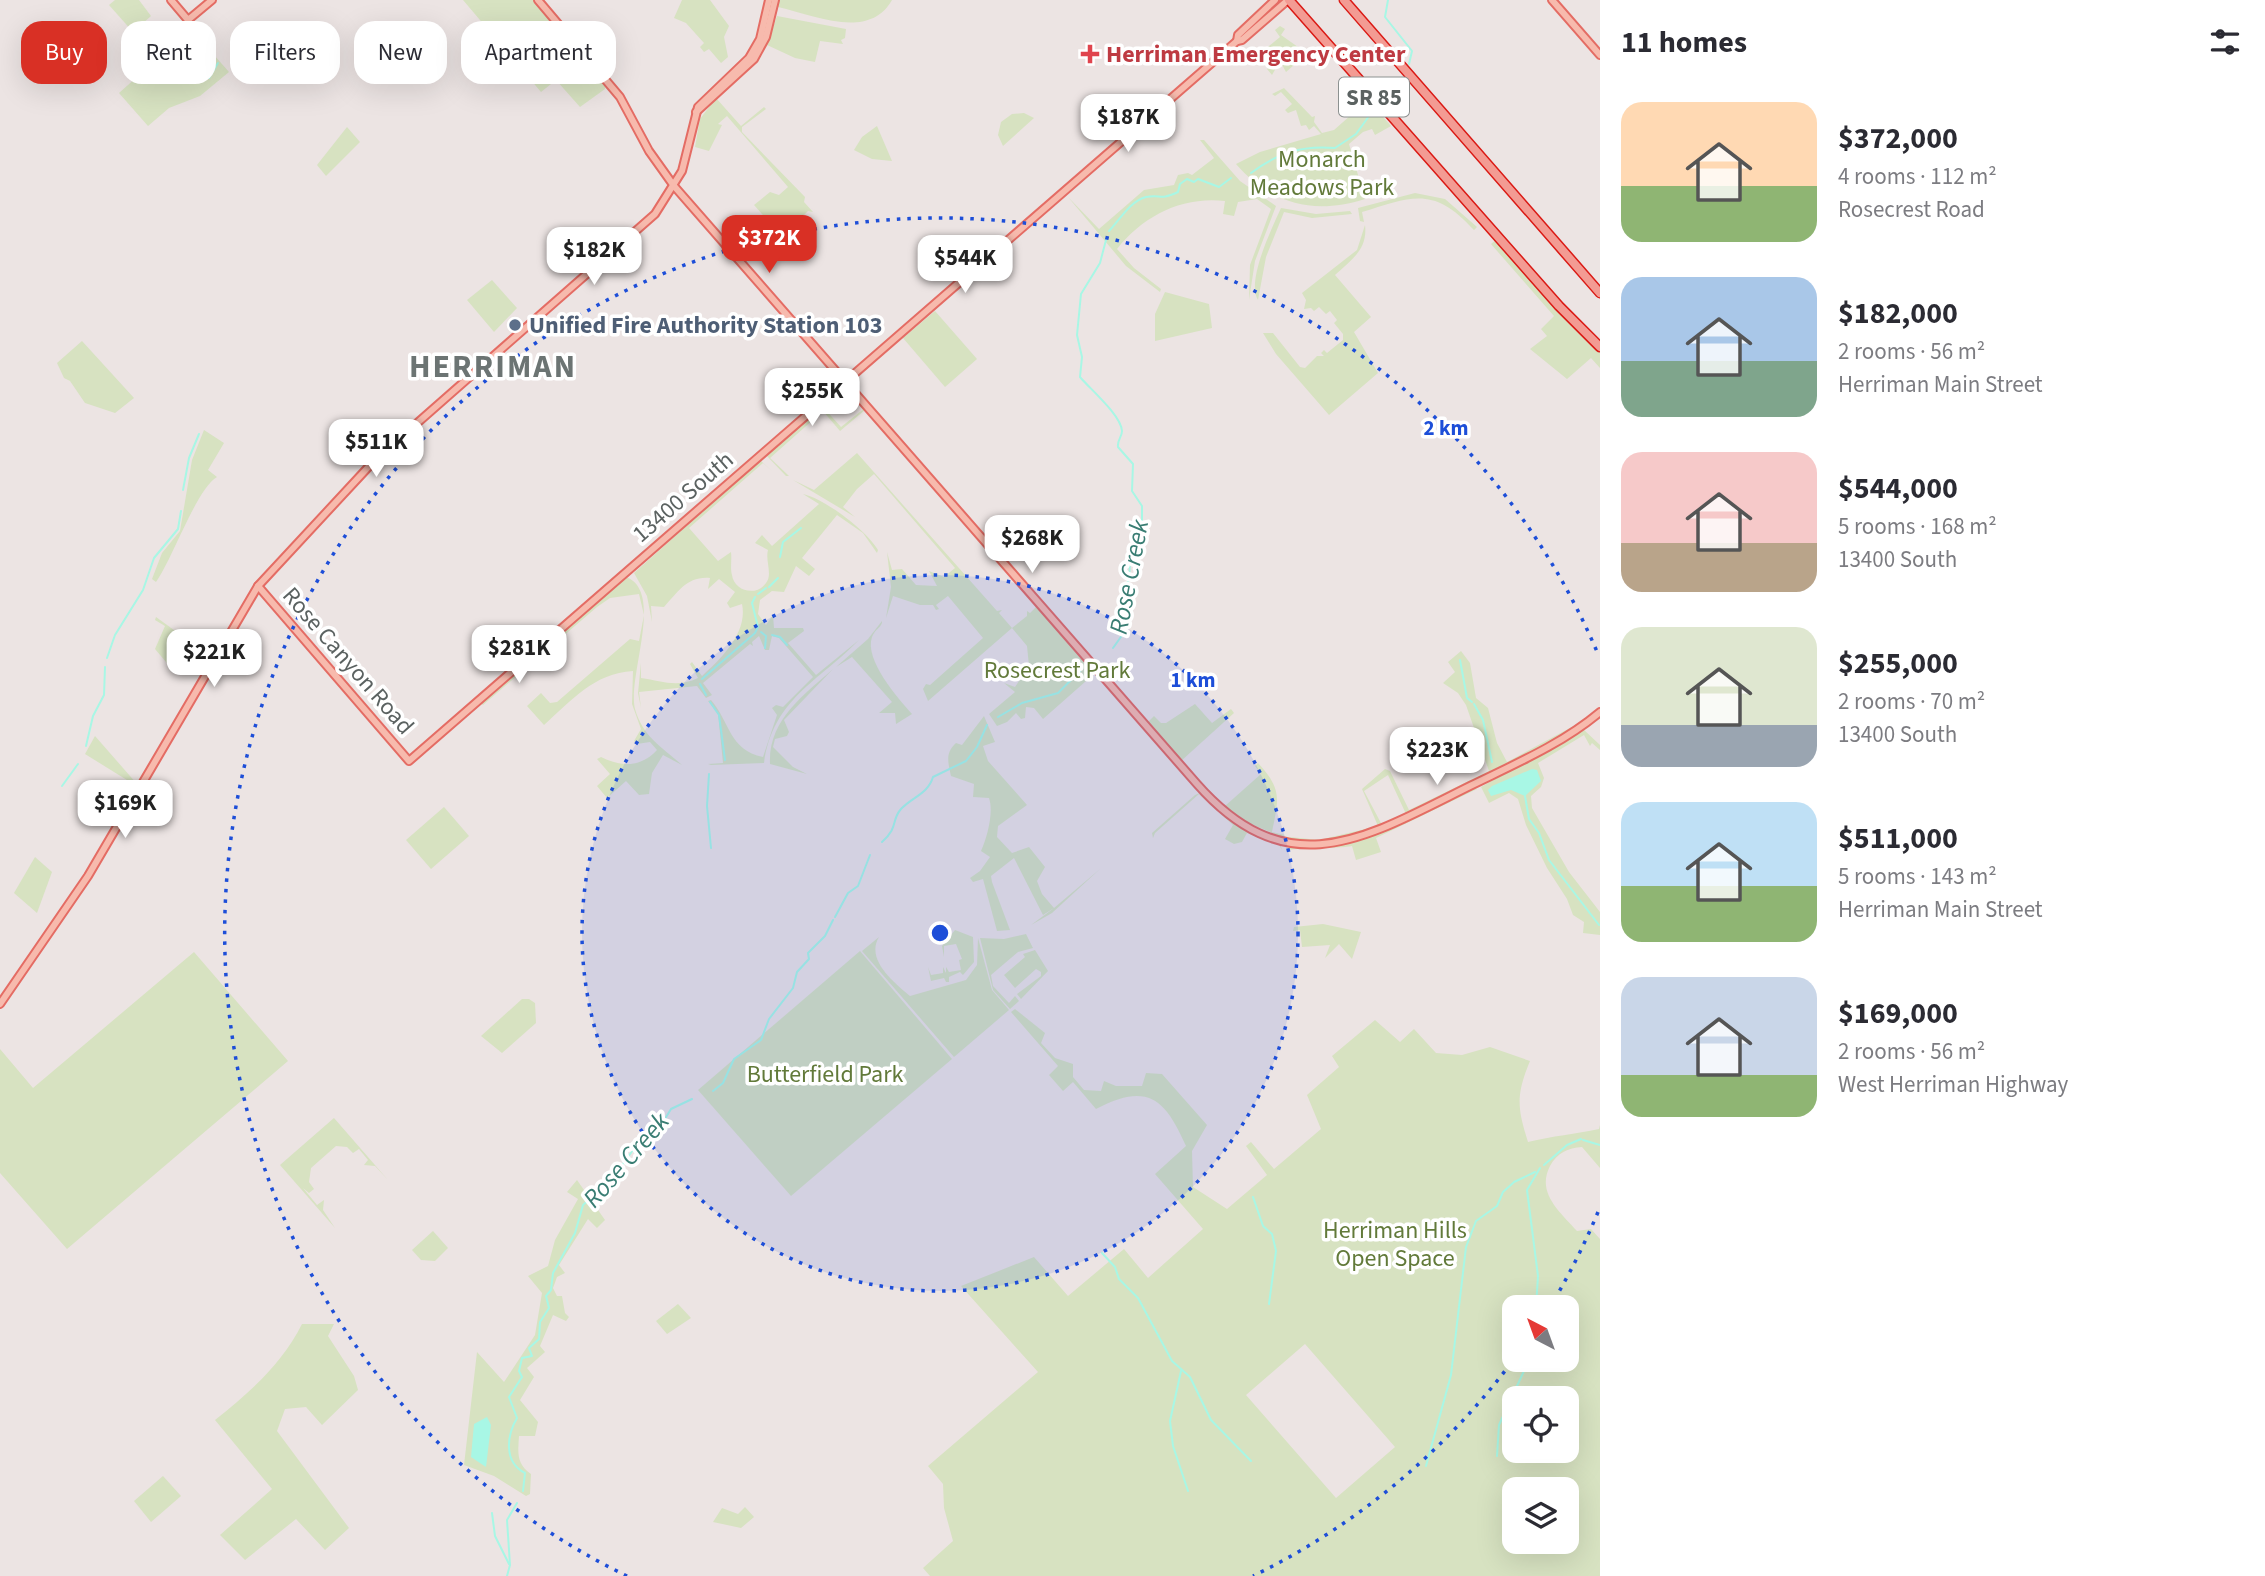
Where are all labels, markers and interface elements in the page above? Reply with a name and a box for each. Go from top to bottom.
chip: Buy [21,21,107,84]
chip: Rent [121,21,216,84]
chip: Filters [230,21,340,84]
chip: New [354,21,447,84]
chip: Apartment [461,21,616,84]
text: 11 homes [1621,21,1747,64]
icon: filters [2206,23,2244,61]
place label: Herriman Emergency Center [1106,37,1406,72]
marker: Herriman Emergency Center [1080,44,1100,64]
road number: SR 85 [1339,78,1409,116]
pin: $187K [1079,94,1177,154]
text: $187K [1097,100,1159,133]
text: $372,000 [1838,117,1958,160]
icon: home [1677,130,1761,214]
park label: Monarch Meadows Park [1250,142,1394,205]
text: 4 rooms · 112 m² [1838,160,1997,193]
text: Rosecrest Road [1838,193,1985,226]
pin: $372K [720,216,818,275]
text: $372K [738,221,800,254]
pin: $182K [545,228,643,287]
text: $182K [563,233,625,266]
pin: $544K [916,236,1014,295]
text: $544K [934,241,996,274]
text: $182,000 [1838,292,1958,335]
icon: home [1677,305,1761,389]
place label: Unified Fire Authority Station 103 [529,308,882,343]
marker: Unified Fire Authority Station 103 [507,317,523,333]
text: 2 rooms · 56 m² [1838,335,1985,368]
district label: HERRIMAN [409,344,577,390]
pin: $255K [763,368,861,428]
text: Herriman Main Street [1838,368,2043,401]
text: $255K [781,374,843,407]
text: 2 km [1424,413,1468,443]
pin: $511K [327,420,425,479]
text: $511K [345,425,407,458]
street label: 13400 South [625,443,741,551]
text: $544,000 [1838,467,1958,510]
icon: home [1677,480,1761,564]
text: 5 rooms · 168 m² [1838,510,1997,543]
pin: $268K [983,516,1081,575]
water label: Rose Creek [1100,516,1158,637]
text: $268K [1001,521,1063,554]
text: 13400 South [1838,543,1957,576]
street label: Rose Canyon Road [274,579,422,743]
pin: $281K [470,626,568,685]
pin: $221K [165,630,263,689]
text: $281K [488,631,550,664]
text: $221K [183,635,245,668]
text: $255,000 [1838,642,1958,685]
park label: Rosecrest Park [984,653,1130,688]
icon: home [1677,655,1761,739]
text: 1 km [1171,665,1215,695]
text: 2 rooms · 70 m² [1838,685,1985,718]
text: 13400 South [1838,718,1957,751]
pin: $223K [1388,728,1486,787]
text: $223K [1406,733,1468,766]
pin: $169K [76,780,174,840]
text: $169K [94,786,156,819]
text: $511,000 [1838,817,1958,860]
icon: home [1677,830,1761,914]
text: 5 rooms · 143 m² [1838,860,1997,893]
text: Herriman Main Street [1838,893,2043,926]
centre of rings [928,921,952,945]
text: $169,000 [1838,992,1958,1035]
icon: home [1677,1005,1761,1089]
text: 2 rooms · 56 m² [1838,1035,1985,1068]
park label: Butterfield Park [747,1057,903,1092]
text: West Herriman Highway [1838,1068,2068,1101]
water label: Rose Creek [574,1104,678,1216]
park label: Herriman Hills Open Space [1323,1213,1467,1276]
north arrow [1502,1295,1578,1372]
map controls [1502,1295,1579,1554]
button: locate [1502,1386,1579,1463]
button: layers [1502,1477,1579,1554]

